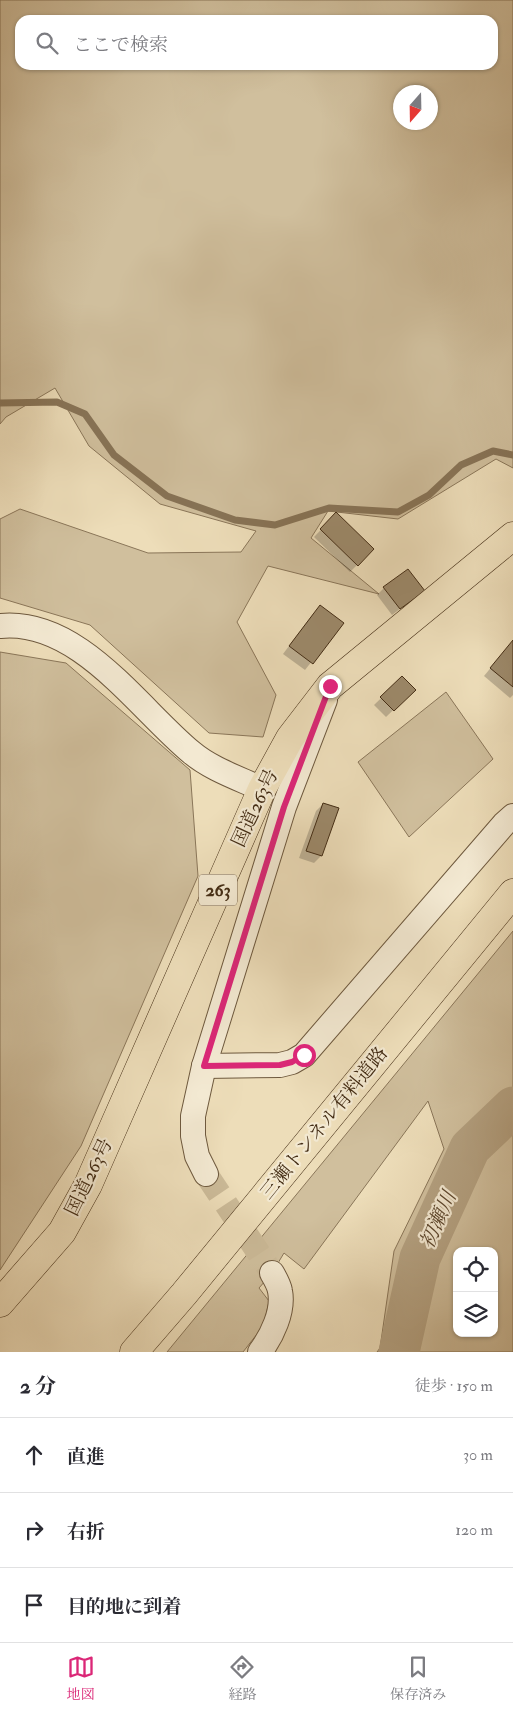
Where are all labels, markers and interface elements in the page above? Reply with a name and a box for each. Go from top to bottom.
search box [15,15,498,70]
icon: search [33,29,61,57]
text: ここで検索 [73,33,168,57]
north arrow [393,85,438,130]
route end [319,675,342,698]
street label: 国道263号 [226,765,284,851]
road number: 263 [199,874,237,906]
street label: 三瀬トンネル有料道路 [255,1042,393,1204]
route start [293,1044,316,1067]
street label: 国道263号 [60,1134,118,1220]
water label: 初瀬川 [414,1186,462,1252]
map controls [453,1247,498,1337]
button: locate [453,1247,498,1292]
button: layers [453,1292,498,1337]
text: 2 分 [20,1373,56,1400]
text: 徒歩 · 150 m [415,1376,493,1396]
icon: ahead [20,1441,48,1469]
text: 直進 [67,1445,105,1469]
text: 30 m [463,1445,493,1465]
icon: right [20,1516,48,1544]
text: 右折 [67,1520,105,1544]
text: 120 m [455,1520,493,1540]
icon: arrive [20,1591,48,1619]
text: 目的地に到着 [67,1595,181,1619]
tab: 地図 [67,1653,95,1703]
tab: 経路 [228,1653,256,1703]
tab: 保存済み [390,1653,446,1703]

